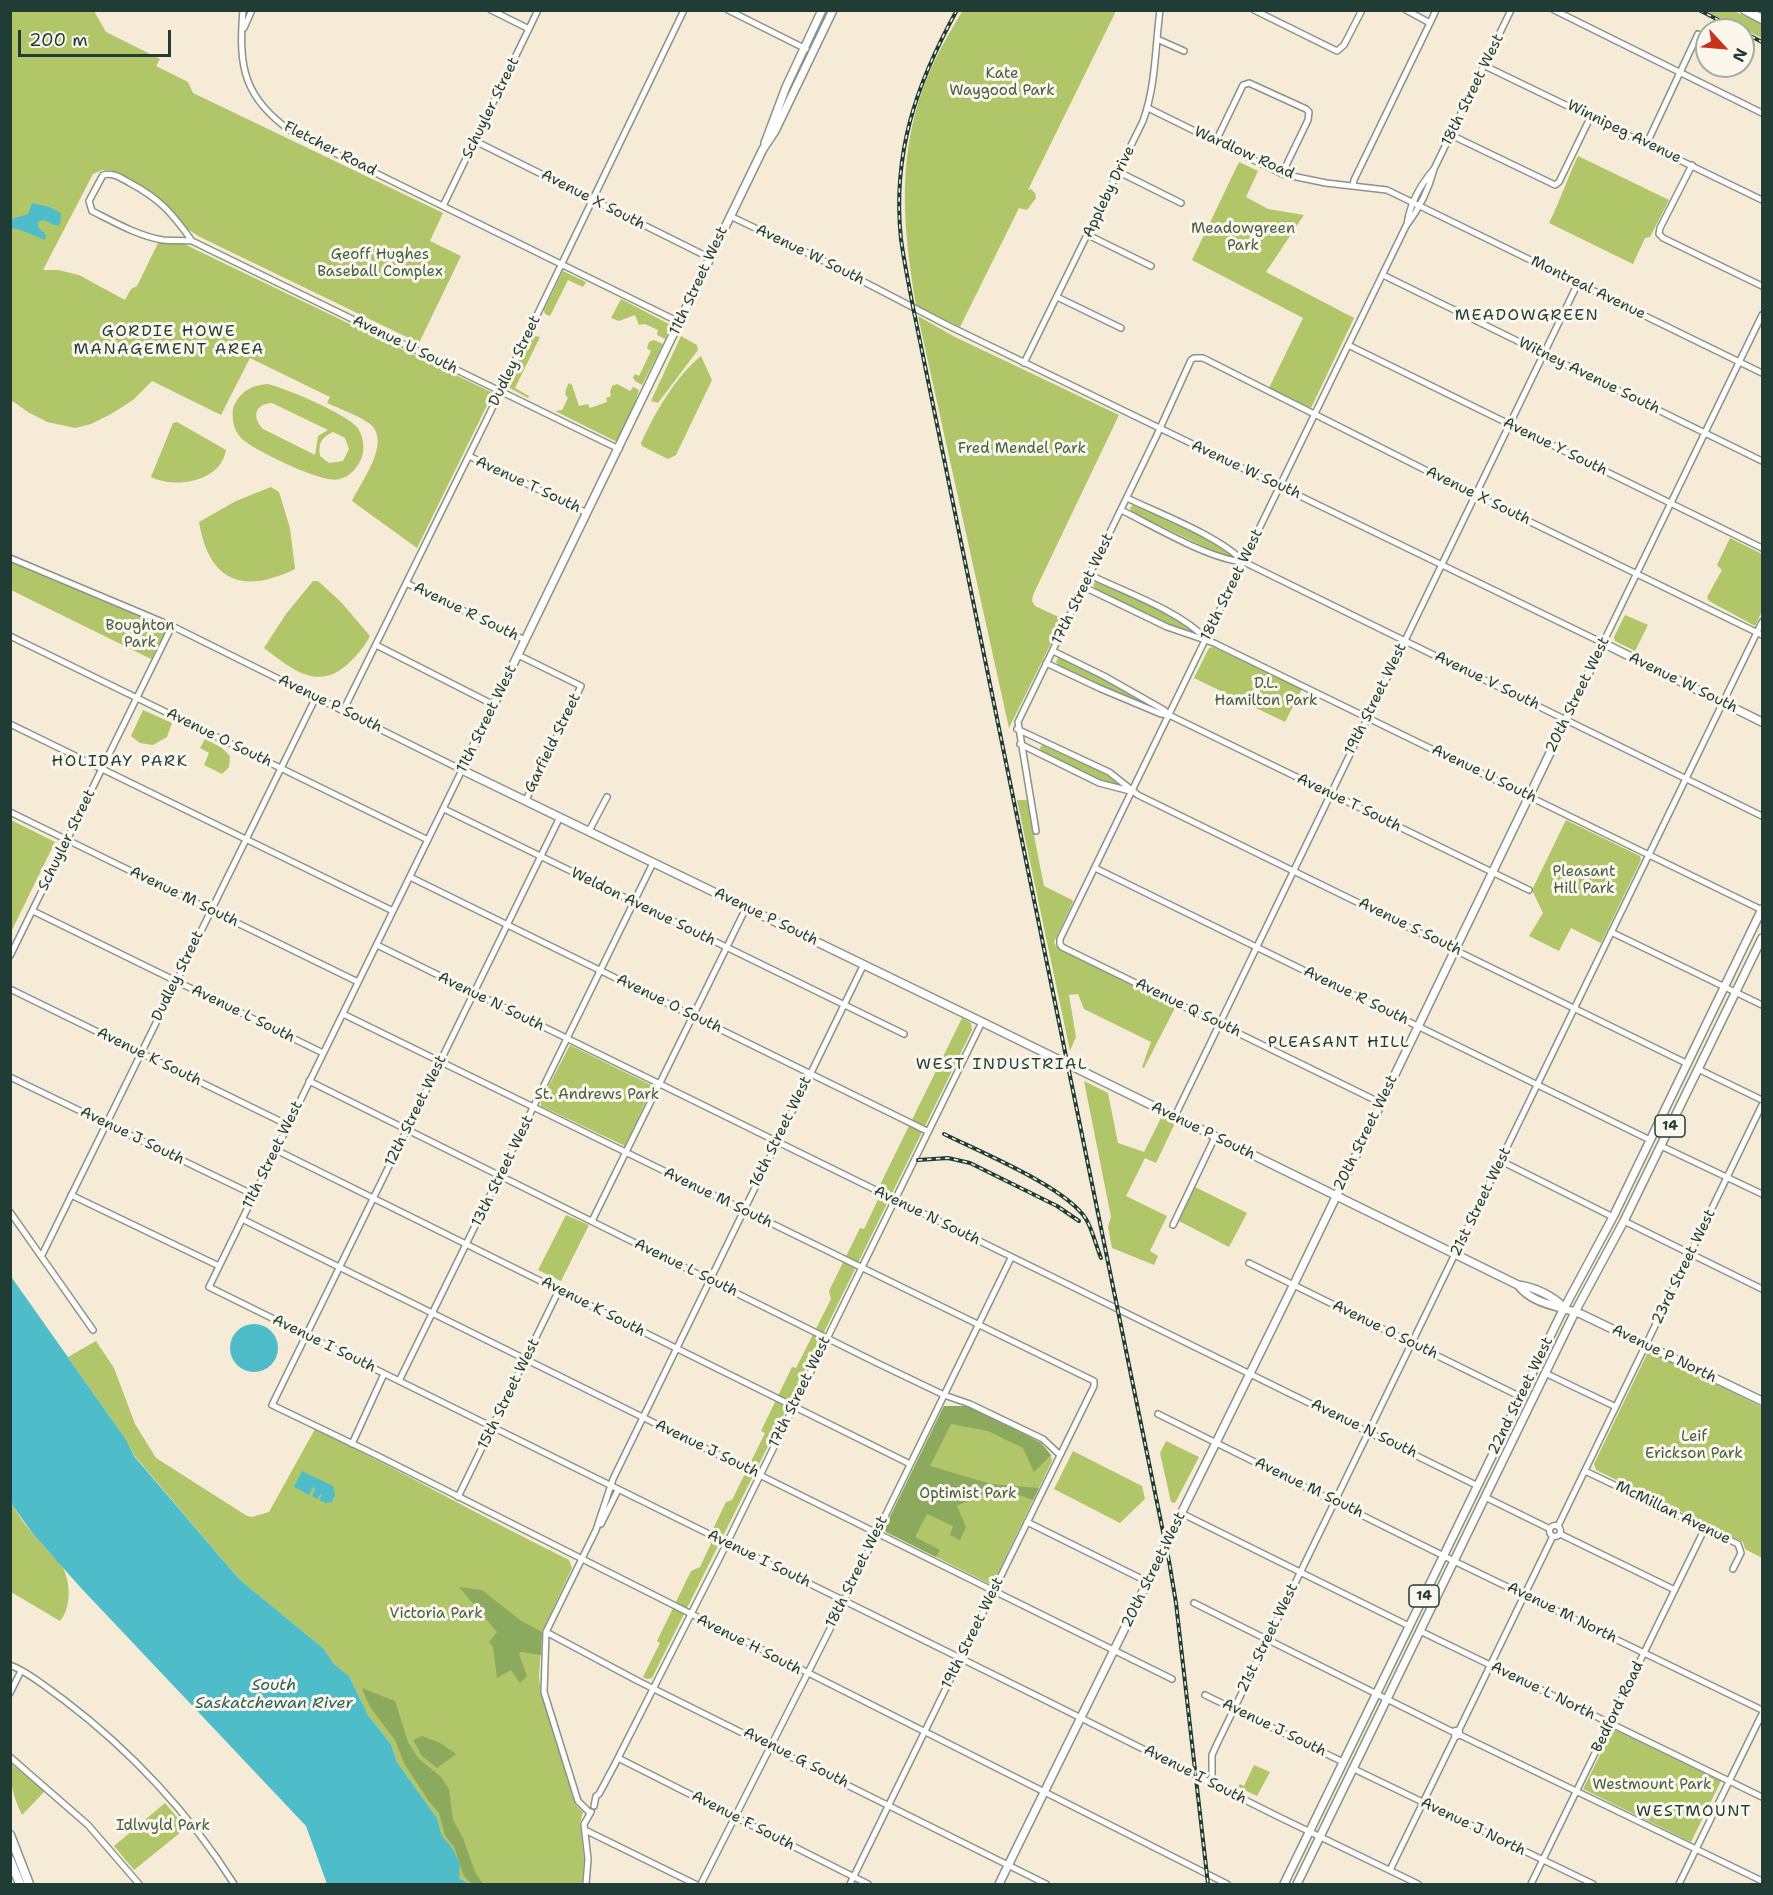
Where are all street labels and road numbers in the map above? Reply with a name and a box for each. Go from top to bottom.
street label: 18th Street West [1438,31,1508,149]
street label: Schuyler Street [459,54,523,162]
street label: Winnipeg Avenue [1564,97,1684,167]
street label: Fletcher Road [281,118,379,180]
street label: Wardlow Road [1191,123,1297,183]
street label: Appleby Drive [1079,143,1139,241]
street label: Avenue X South [538,166,648,234]
street label: Avenue W South [753,221,867,289]
street label: 11th Street West [666,224,732,338]
street label: Montreal Avenue [1528,252,1648,324]
street label: Avenue U South [350,312,460,378]
street label: Dudley Street [485,313,545,409]
street label: Witney Avenue South [1515,334,1663,418]
street label: Avenue Y South [1500,414,1610,480]
street label: Avenue W South [1188,437,1304,503]
street label: Avenue T South [473,453,583,517]
street label: Avenue X South [1423,463,1533,529]
street label: 18th Street West [1197,526,1267,644]
street label: 17th Street West [1048,530,1118,648]
street label: Avenue R South [410,579,522,645]
street label: 20th Street West [1542,634,1614,756]
street label: 19th Street West [1341,640,1411,758]
street label: Avenue V South [1431,648,1543,714]
street label: Avenue W South [1626,649,1740,717]
street label: 11th Street West [453,662,521,776]
street label: Avenue P South [275,671,385,737]
street label: Garfield Street [521,690,585,796]
street label: Avenue O South [163,705,275,771]
street label: Avenue U South [1429,741,1539,807]
street label: Avenue T South [1294,770,1404,836]
street label: Schuyler Street [35,786,99,894]
street label: Avenue M South [127,863,241,931]
street label: Weldon Avenue South [568,864,718,950]
street label: Avenue P South [711,884,821,950]
street label: Avenue S South [1355,894,1465,960]
street label: Dudley Street [148,928,208,1024]
street label: Avenue R South [1300,963,1412,1029]
street label: Avenue N South [435,968,547,1036]
street label: Avenue O South [613,971,725,1037]
street label: Avenue Q South [1132,975,1244,1041]
street label: Avenue L South [188,981,298,1047]
street label: Avenue K South [94,1024,204,1090]
street label: 12th Street West [381,1052,451,1170]
street label: 20th Street West [1330,1072,1402,1194]
street label: 16th Street West [746,1073,816,1191]
street label: 11th Street West [239,1098,307,1212]
street label: Avenue P South [1148,1098,1258,1164]
street label: Avenue J South [77,1103,187,1169]
street label: 13th Street West [468,1112,538,1230]
road number: 14 [1655,1115,1685,1137]
street label: 21st Street West [1447,1144,1515,1260]
street label: Avenue M South [661,1164,775,1232]
street label: Avenue N South [871,1182,983,1250]
street label: 23rd Street West [1648,1206,1720,1328]
street label: Avenue L South [631,1235,741,1301]
street label: Avenue K South [538,1273,648,1341]
street label: Avenue O South [1329,1297,1441,1363]
street label: Avenue I South [269,1311,379,1377]
street label: Avenue P North [1609,1321,1719,1387]
street label: 17th Street West [765,1333,835,1451]
street label: 22nd Street West [1485,1334,1557,1458]
street label: 15th Street West [474,1336,544,1452]
street label: Avenue N South [1308,1395,1420,1463]
street label: Avenue J South [652,1416,762,1482]
street label: Avenue M South [1252,1454,1366,1522]
street label: McMillan Avenue [1613,1477,1733,1549]
street label: 20th Street West [1118,1509,1190,1631]
street label: 18th Street West [822,1513,892,1631]
street label: Avenue I South [704,1526,814,1592]
street label: 19th Street West [938,1574,1008,1692]
street label: Avenue M North [1504,1579,1620,1647]
street label: 21st Street West [1234,1580,1302,1696]
road number: 14 [1409,1585,1439,1607]
street label: Avenue H South [693,1611,805,1679]
street label: Avenue L North [1488,1658,1598,1724]
street label: Bedford Road [1588,1659,1648,1755]
street label: Avenue J South [1219,1695,1329,1761]
street label: Avenue G South [740,1724,852,1792]
street label: Avenue I South [1141,1741,1249,1809]
street label: Avenue F South [689,1787,797,1855]
street label: Avenue J North [1418,1794,1528,1860]

